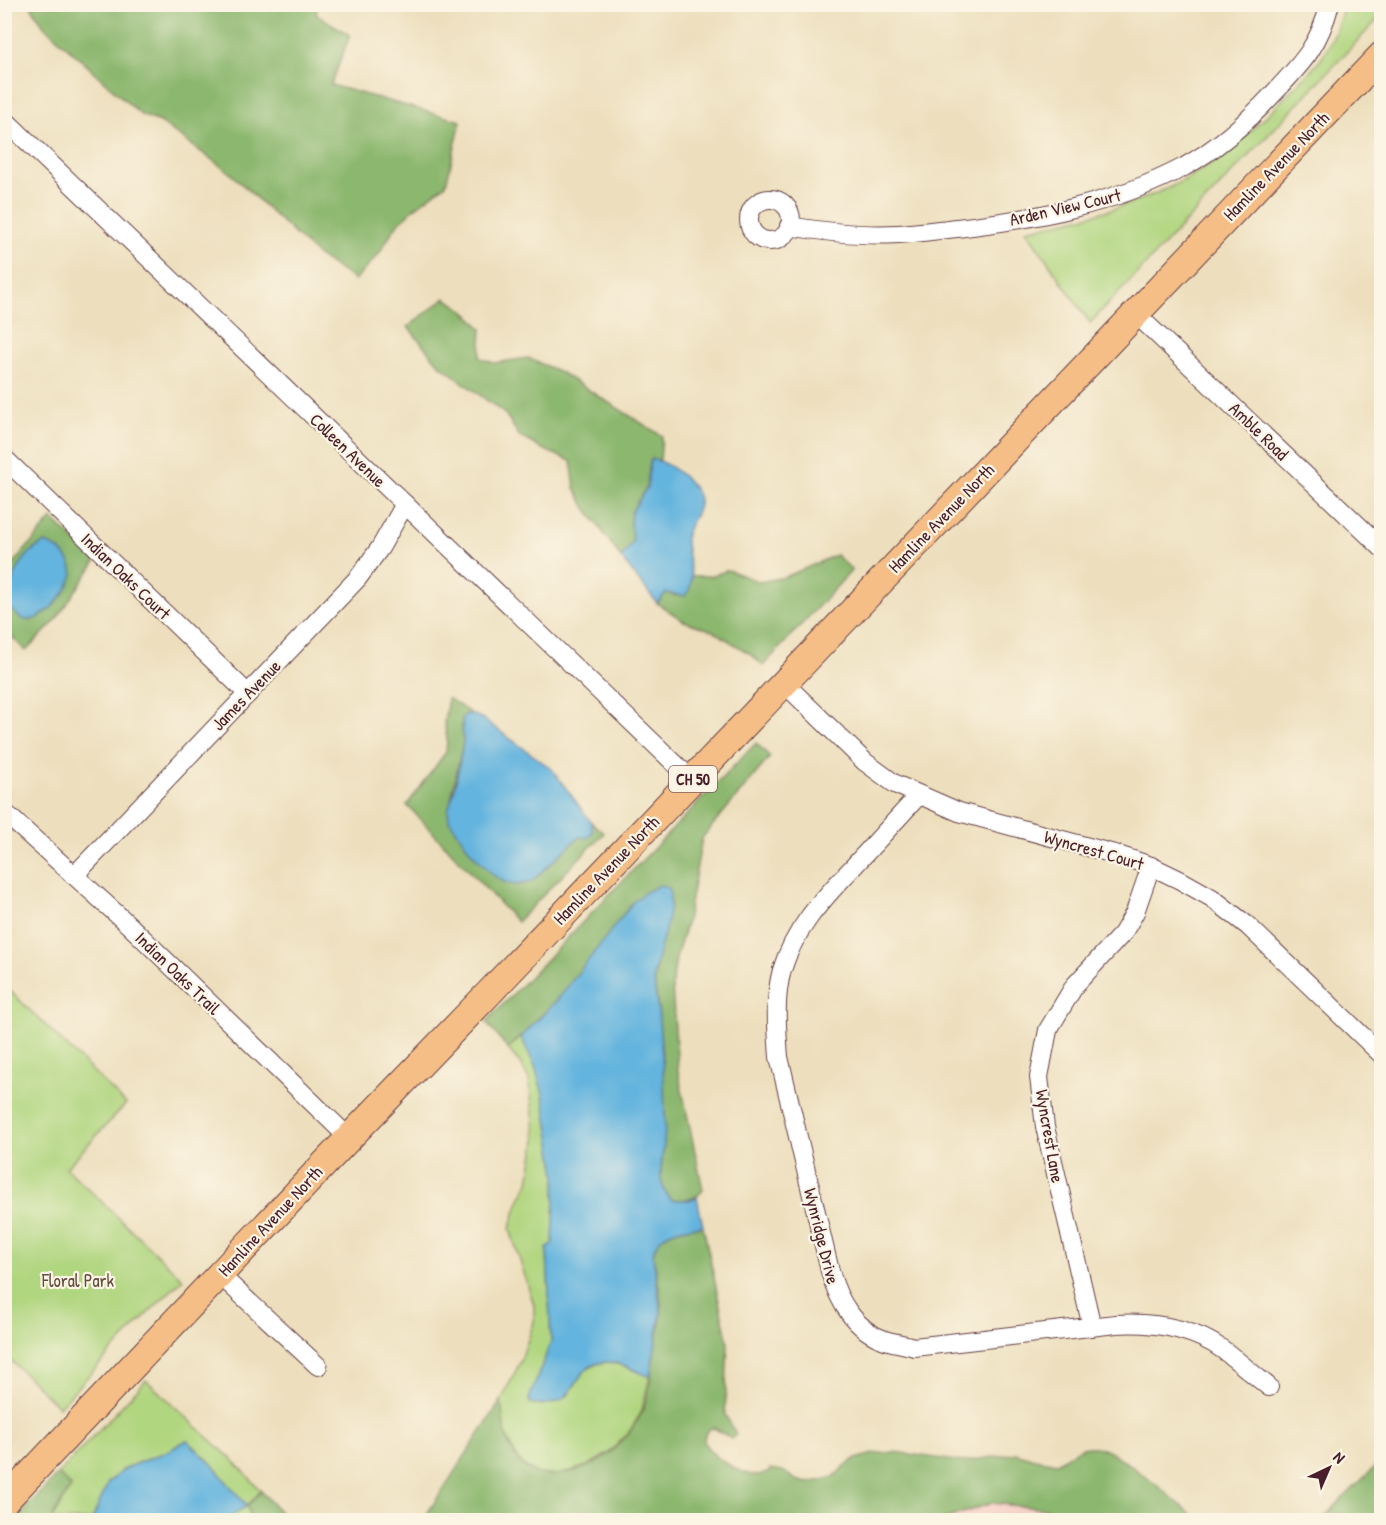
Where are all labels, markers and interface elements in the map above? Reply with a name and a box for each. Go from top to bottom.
street label: Hamline Avenue North [1217,105,1335,226]
street label: Arden View Court [1007,182,1124,232]
street label: Amble Road [1224,396,1294,466]
street label: Colleen Avenue [304,407,392,493]
street label: Hamline Avenue North [882,457,1000,578]
street label: Indian Oaks Court [76,527,177,626]
street label: James Avenue [206,654,286,736]
road number: CH 50 [669,766,717,792]
street label: Hamline Avenue North [547,809,665,930]
street label: Wyncrest Court [1041,824,1148,876]
street label: Indian Oaks Trail [130,926,226,1020]
street label: Wyncrest Lane [1030,1087,1070,1185]
street label: Hamline Avenue North [212,1160,328,1282]
street label: Wynridge Drive [798,1185,846,1287]
park label: Floral Park [41,1268,114,1293]
north arrow [1299,1438,1359,1498]
text: N [1329,1446,1350,1468]

